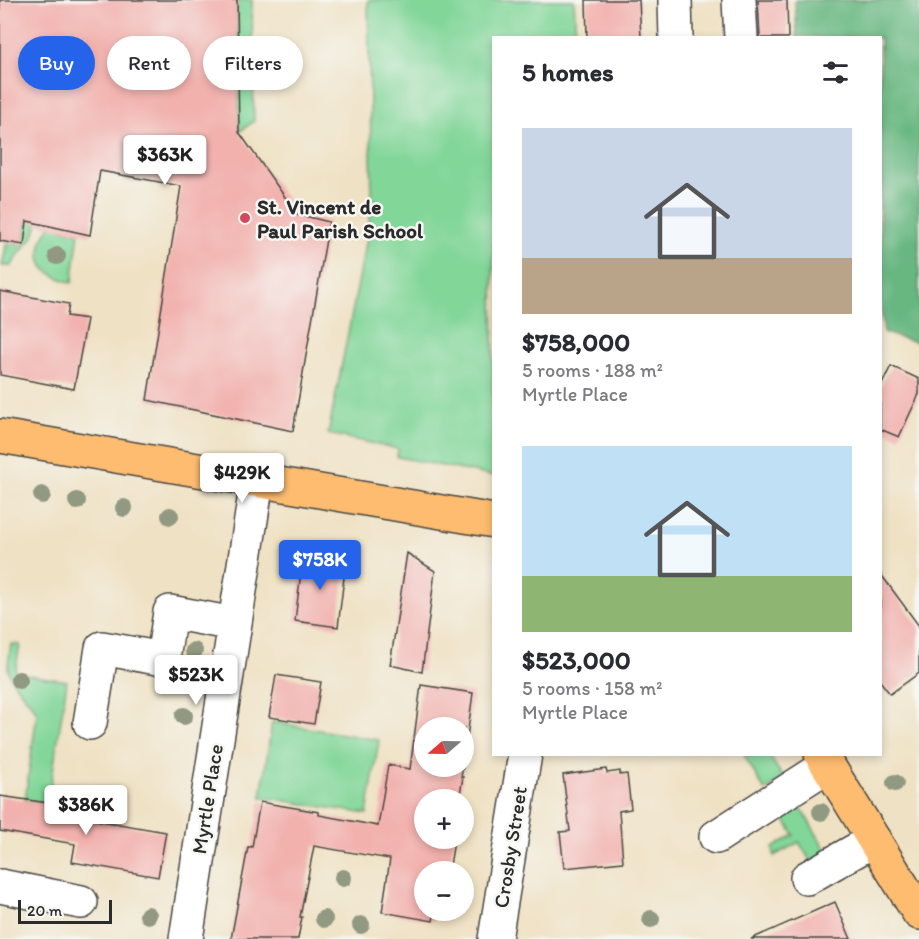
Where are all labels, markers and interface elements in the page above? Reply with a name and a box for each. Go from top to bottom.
chip: Buy [18,36,95,90]
chip: Rent [107,36,191,90]
chip: Filters [203,36,303,90]
text: 5 homes [522,56,614,88]
icon: filters [819,56,852,89]
pin: $363K [123,135,207,186]
text: $363K [137,142,193,166]
icon: home [633,167,741,275]
place label: St. Vincent de Paul Parish School [257,194,424,243]
marker: St. Vincent de Paul Parish School [238,211,252,225]
text: $758,000 [522,326,630,358]
text: 5 rooms · 188 m² [522,358,663,382]
text: Myrtle Place [522,382,628,406]
pin: $429K [200,453,284,504]
text: $429K [214,460,270,484]
icon: home [633,485,741,593]
pin: $758K [278,540,362,591]
text: $758K [293,547,347,571]
text: $523,000 [522,644,631,676]
pin: $523K [154,655,238,706]
text: $523K [169,662,223,686]
text: 5 rooms · 158 m² [522,676,663,700]
text: Myrtle Place [522,700,628,724]
north arrow [414,717,474,777]
map controls [414,717,474,921]
street label: Myrtle Place [186,742,228,856]
street label: Crosby Street [488,784,532,910]
pin: $386K [44,785,128,836]
button: + [414,789,474,849]
text: $386K [58,792,114,816]
button: − [414,861,474,921]
scale bar [18,897,112,924]
text: 20 m [27,901,62,920]

